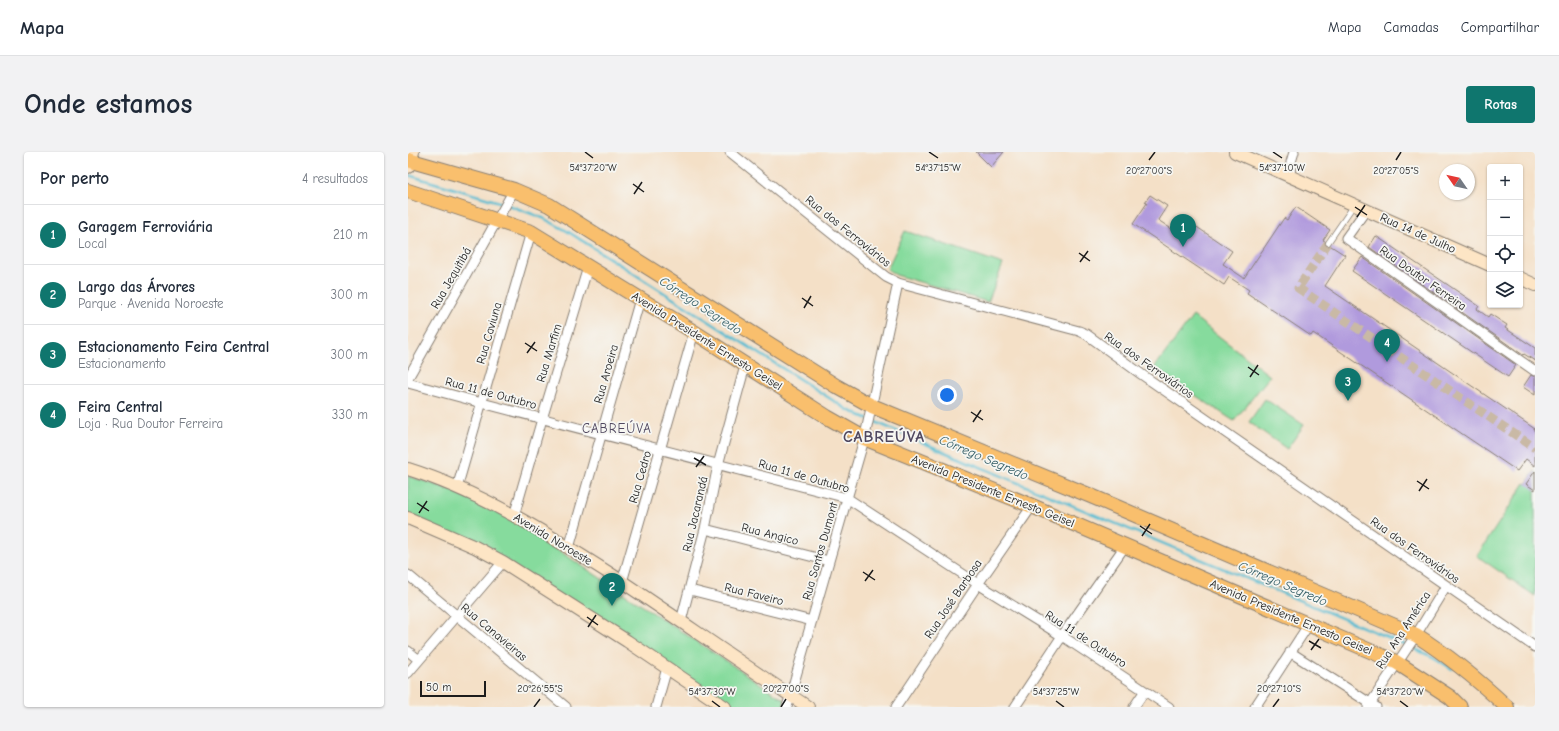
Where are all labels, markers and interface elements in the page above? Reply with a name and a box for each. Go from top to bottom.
text: Mapa [20,17,65,39]
text: Mapa [1328,19,1362,36]
text: Camadas [1384,19,1439,36]
text: Compartilhar [1461,19,1539,36]
button: Rotas [1466,86,1535,123]
text: Onde estamos [24,88,192,120]
text: 54°37'20"W [569,162,617,174]
text: 54°37'15"W [915,162,961,174]
text: 54°37'10"W [1259,162,1305,174]
north arrow [1439,164,1475,200]
map controls [1487,164,1523,308]
button: + [1487,164,1523,200]
text: 20°27'00"S [1126,165,1173,177]
text: 20°27'05"S [1373,165,1419,177]
text: Por perto [40,169,109,188]
text: 4 resultados [302,171,368,186]
street label: Rua dos Ferroviários [803,192,893,270]
button: − [1487,200,1523,236]
street label: Rua 14 de Julho [1378,210,1458,256]
pin: 1 [1170,214,1196,247]
text: Garagem Ferroviária [78,218,213,236]
text: 1 [50,227,56,242]
text: 210 m [333,227,368,242]
text: Local [78,236,107,251]
button: locate [1487,236,1523,272]
street label: Rua Doutor Ferreira [1377,243,1469,313]
street label: Rua Jequitibá [428,245,474,311]
button: layers [1487,272,1523,308]
water label: Córrego Segredo [657,273,745,338]
text: Largo das Árvores [78,278,195,296]
text: 2 [50,287,56,302]
text: 300 m [330,287,368,302]
street label: Avenida Presidente Ernesto Geisel [629,289,785,393]
text: Parque · Avenida Noroeste [78,296,224,311]
street label: Rua Caviuna [473,300,505,366]
street label: Rua Marfim [533,322,565,384]
street label: Rua dos Ferroviários [1102,329,1196,401]
pin: 4 [1374,329,1400,362]
text: Estacionamento Feira Central [78,338,269,356]
street label: Rua Aroeira [591,343,621,405]
text: 3 [50,347,56,362]
text: 300 m [330,347,368,362]
text: Estacionamento [78,356,166,371]
pin: 3 [1335,368,1361,401]
street label: Rua 11 de Outubro [444,374,538,412]
your location [937,385,957,405]
text: Feira Central [78,398,162,416]
text: 4 [50,407,56,422]
text: 330 m [332,407,368,422]
text: Loja · Rua Doutor Ferreira [78,416,223,431]
district label: CABREÚVA [582,420,652,436]
district label: CABREÚVA [843,427,925,446]
water label: Córrego Segredo [937,432,1031,483]
street label: Rua Cedro [626,449,654,505]
street label: Avenida Presidente Ernesto Geisel [909,452,1077,530]
street label: Rua 11 de Outubro [757,456,851,496]
street label: Rua Jacarandá [680,475,710,553]
street label: Rua Santos Dumont [799,500,841,602]
street label: Avenida Noroeste [511,510,595,568]
street label: Rua dos Ferroviários [1368,514,1462,586]
street label: Rua Angico [740,520,800,548]
street label: Rua José Barbosa [921,557,985,641]
water label: Córrego Segredo [1236,558,1330,609]
pin: 2 [599,573,625,606]
street label: Avenida Presidente Ernesto Geisel [1208,576,1374,658]
street label: Rua Faveiro [723,580,785,608]
street label: Rua Ana América [1373,589,1433,671]
street label: Rua Canavieiras [458,600,530,664]
street label: Rua 11 de Outubro [1043,607,1129,671]
scale bar [420,679,486,698]
text: 50 m [426,681,451,694]
text: 20°26'55"S [517,683,563,695]
text: 20°27'00"S [763,683,810,695]
text: 20°27'10"S [1257,683,1301,695]
text: 54°37'30"W [688,686,736,698]
text: 54°37'25"W [1033,686,1080,698]
text: 54°37'20"W [1376,686,1424,698]

